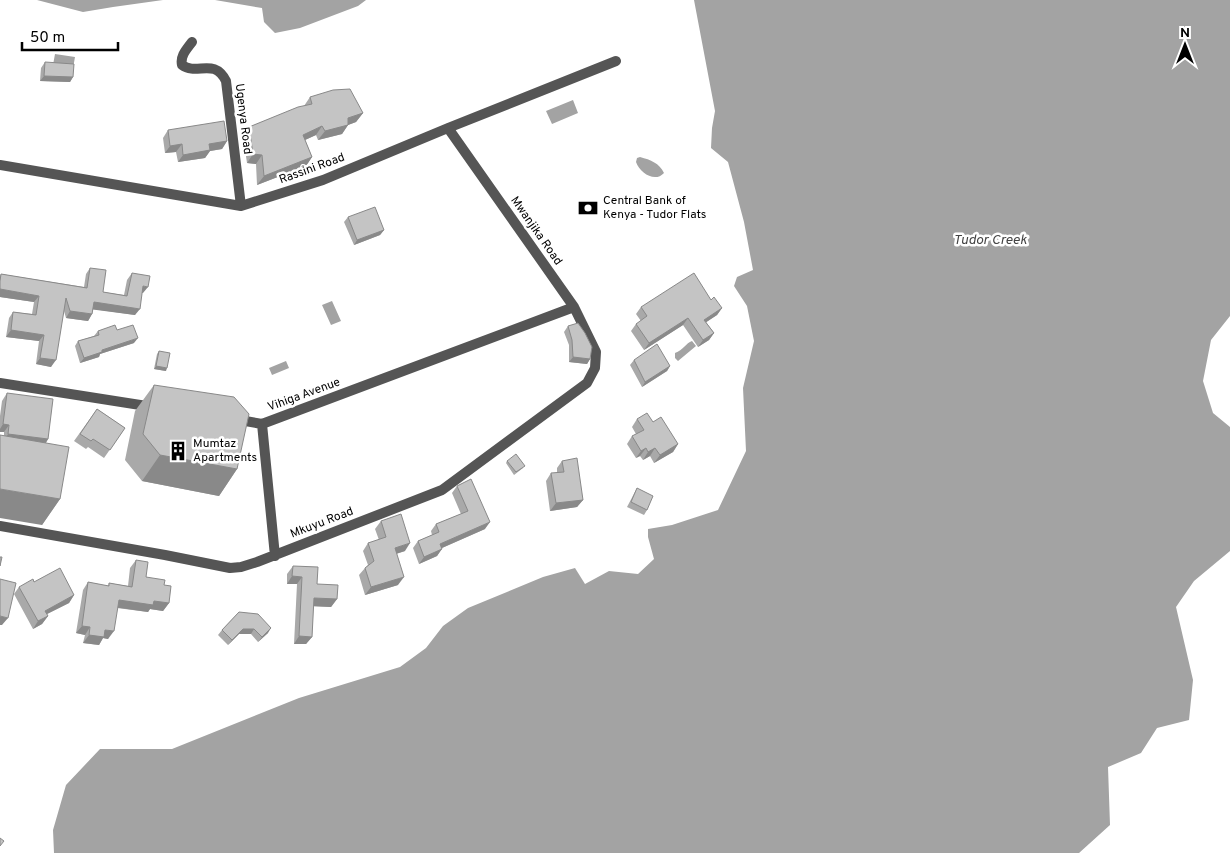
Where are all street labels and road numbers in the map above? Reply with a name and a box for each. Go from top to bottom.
street label: Ugenya Road [231,83,255,155]
street label: Rassini Road [277,150,347,188]
street label: Mwanjika Road [506,193,566,269]
street label: Vihiga Avenue [265,374,343,416]
street label: Mkuyu Road [288,504,356,542]

